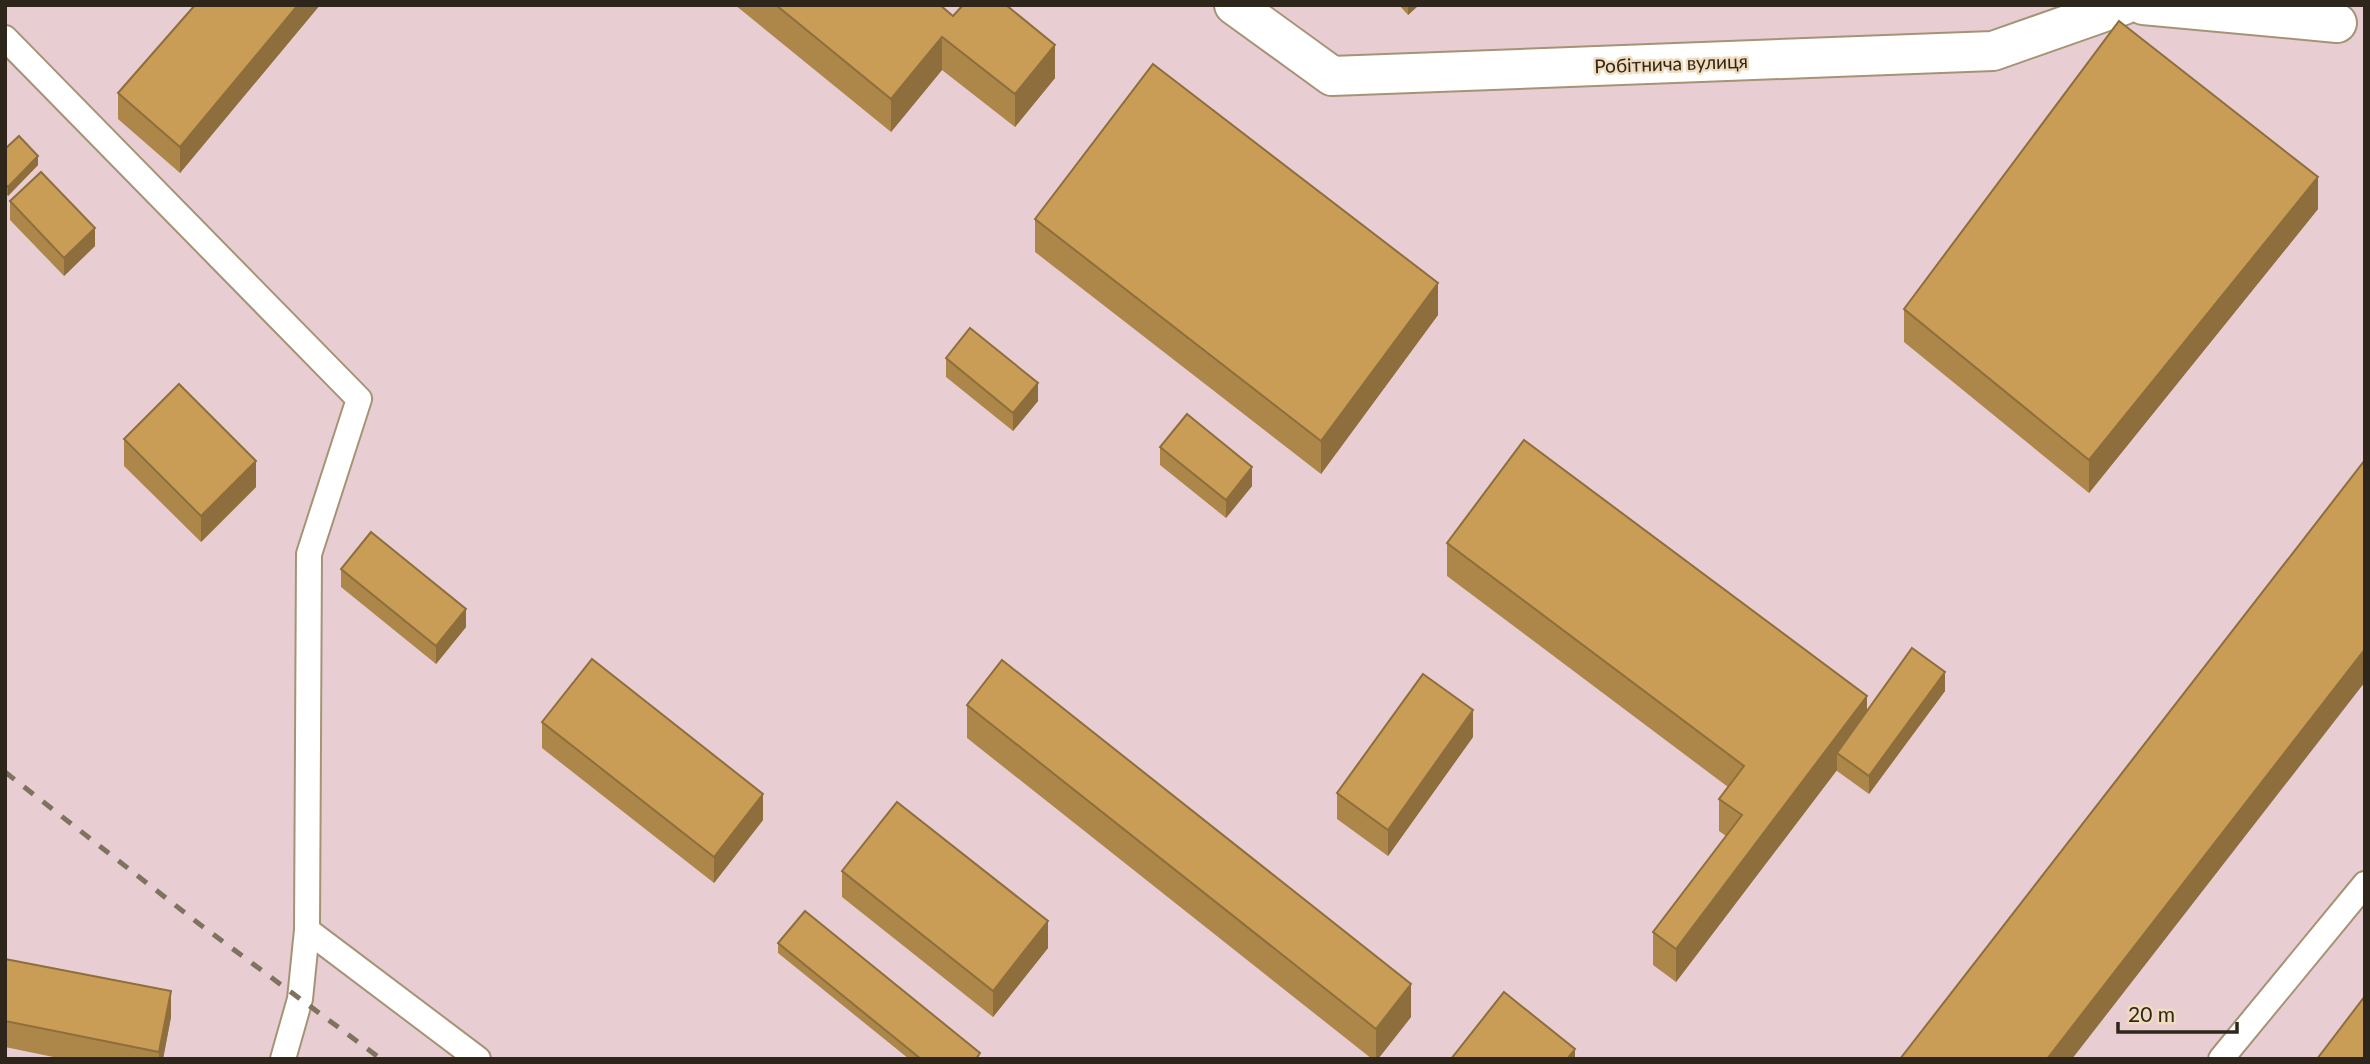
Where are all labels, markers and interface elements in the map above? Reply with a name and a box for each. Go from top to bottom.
street label: Робітнича вулиця [1594,49,1748,77]
scale bar [2118,990,2237,1034]
text: 20 m [2128,1001,2175,1026]

